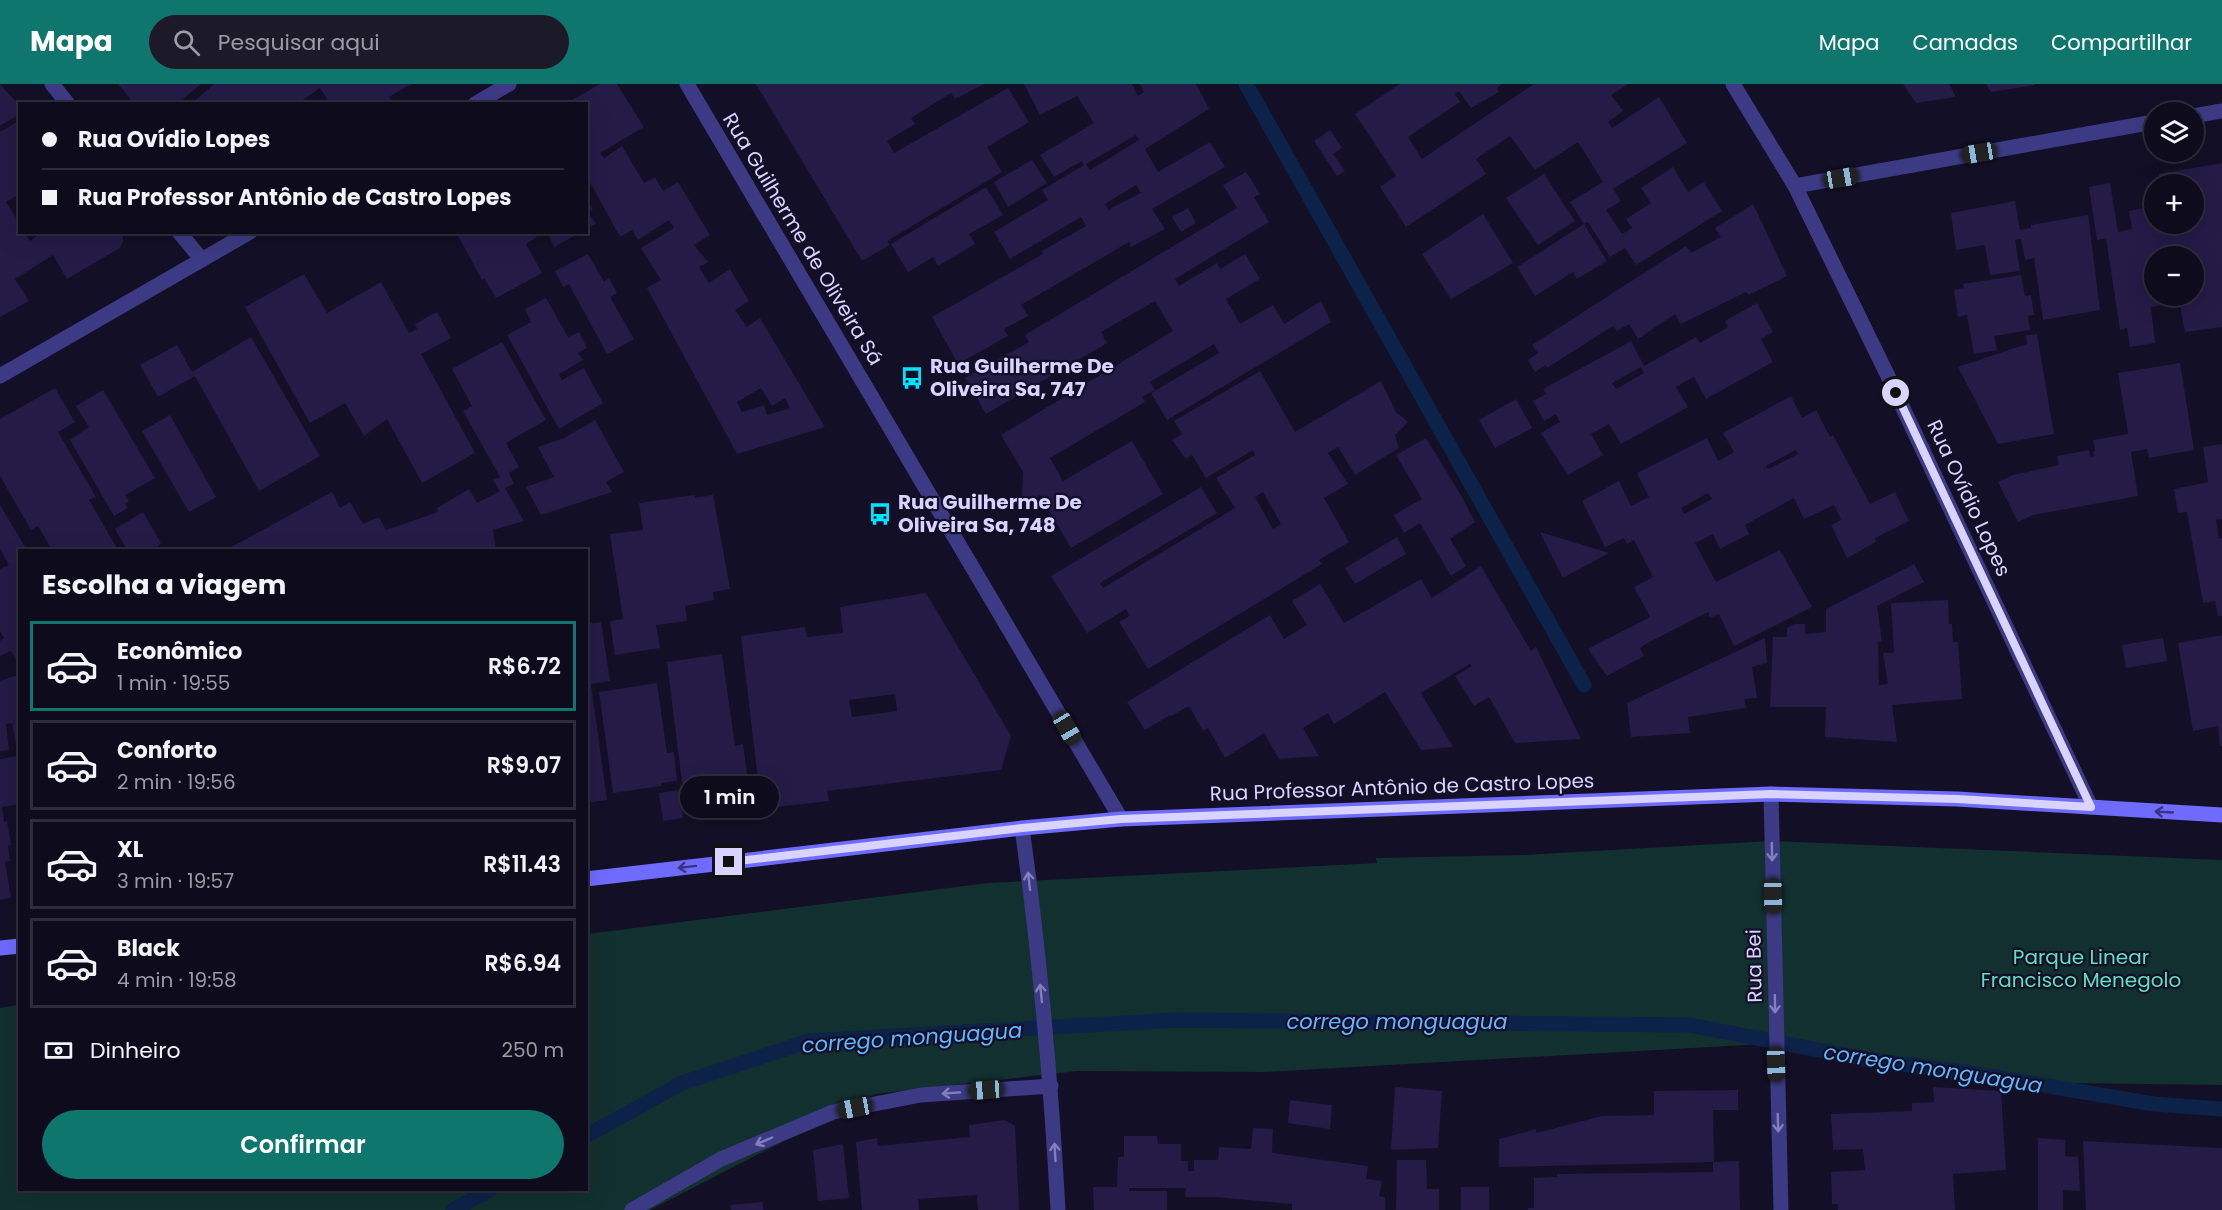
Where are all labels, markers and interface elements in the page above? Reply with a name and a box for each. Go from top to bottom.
search box [149,15,569,69]
text: Mapa [30,22,113,61]
icon: search [170,26,203,59]
text: Pesquisar aqui [218,27,380,58]
text: Mapa [1819,28,1879,57]
text: Camadas [1912,28,2018,57]
text: Compartilhar [2051,28,2192,57]
map controls [2144,102,2204,306]
button: layers [2144,102,2204,162]
street label: Rua Guilherme de Oliveira Sá [716,108,890,370]
text: Rua Ovídio Lopes [78,124,270,155]
car [1960,141,1998,165]
car [1822,166,1860,190]
button: + [2144,174,2204,234]
text: Rua Professor Antônio de Castro Lopes [78,182,511,213]
button: − [2144,246,2204,306]
place label: Rua Guilherme De Oliveira Sa, 747 [930,352,1114,403]
bus stop icon: Rua Guilherme De Oliveira Sa, 747 [899,365,925,391]
route start [1882,379,1909,406]
street label: Rua Ovídio Lopes [1920,415,2018,581]
place label: Rua Guilherme De Oliveira Sa, 748 [898,488,1082,539]
bus stop icon: Rua Guilherme De Oliveira Sa, 748 [867,501,893,527]
text: Escolha a viagem [42,566,286,603]
text: Econômico [117,636,242,667]
icon: car [45,639,99,693]
text: R$6.72 [488,651,561,682]
text: 1 min · 19:55 [117,669,230,697]
car [1050,708,1084,748]
text: Conforto [117,735,217,766]
icon: car [45,738,99,792]
text: R$9.07 [487,750,561,781]
street label: Rua Professor Antônio de Castro Lopes [1209,766,1595,808]
text: 2 min · 19:56 [117,768,236,796]
callout: 1 min [680,775,778,817]
text: 1 min [704,783,755,811]
one-way arrow [2154,806,2174,817]
text: XL [117,834,143,865]
icon: car [45,837,99,891]
one-way arrow [1766,842,1778,862]
route end [715,848,742,875]
text: R$11.43 [483,849,561,880]
one-way arrow [677,862,697,873]
text: 3 min · 19:57 [117,867,234,895]
one-way arrow [1024,872,1035,891]
car [1764,878,1782,914]
street label: Rua Bei [1739,929,1769,1003]
text: Black [117,933,180,964]
icon: car [45,936,99,990]
park label: Parque Linear Francisco Menegolo [1981,943,2181,994]
text: R$6.94 [484,948,561,979]
text: 4 min · 19:58 [117,966,237,994]
one-way arrow [1035,983,1046,1003]
one-way arrow [1769,993,1781,1013]
water label: corrego monguagua [1287,1007,1507,1036]
water label: corrego monguagua [801,1015,1023,1060]
icon: cash [42,1034,75,1067]
text: Dinheiro [90,1035,180,1066]
text: 250 m [501,1036,564,1064]
water label: corrego monguagua [1822,1037,2044,1100]
car [1766,1046,1786,1082]
car [967,1080,1005,1100]
one-way arrow [941,1087,961,1098]
car [836,1096,874,1120]
button: Confirmar [42,1110,564,1179]
one-way arrow [1773,1112,1784,1132]
one-way arrow [755,1136,773,1147]
one-way arrow [1049,1142,1060,1162]

